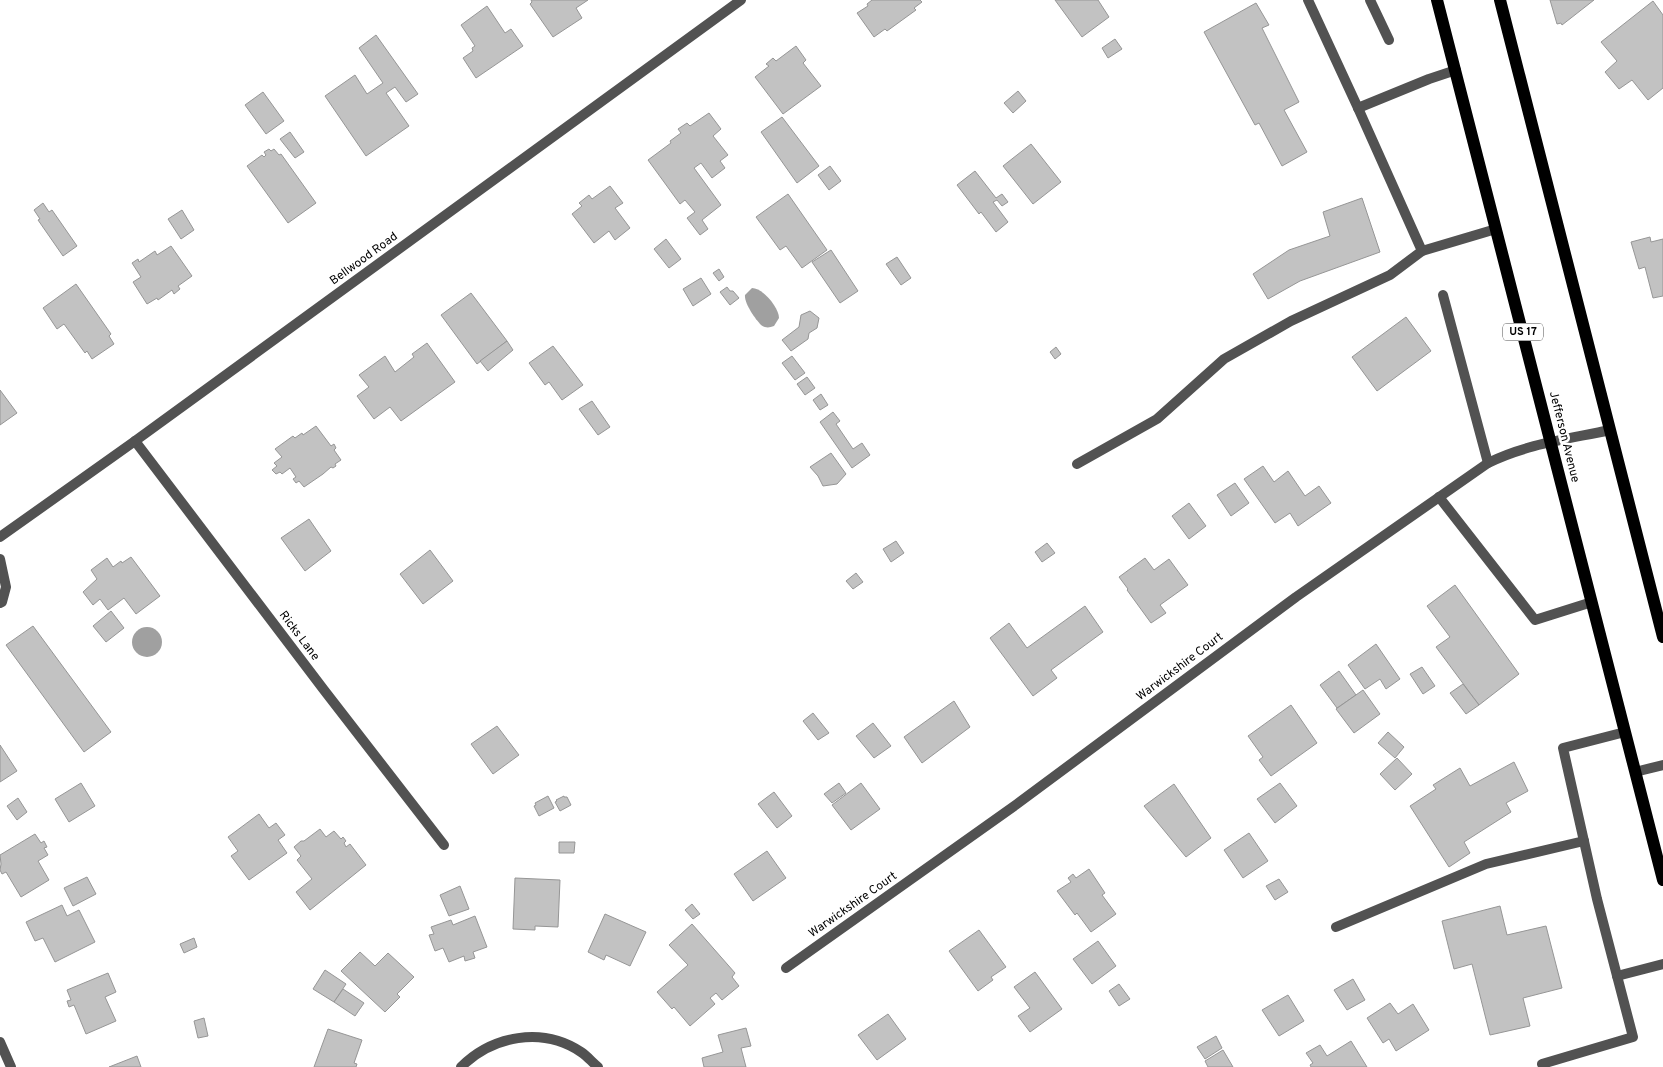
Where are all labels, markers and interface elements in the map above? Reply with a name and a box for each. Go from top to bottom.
street label: Bellwood Road [327,229,401,289]
road number: US 17 [1503,324,1543,341]
street label: Jefferson Avenue [1545,390,1583,484]
street label: Ricks Lane [275,608,323,664]
street label: Warwickshire Court [1133,629,1227,705]
street label: Warwickshire Court [806,868,900,942]

